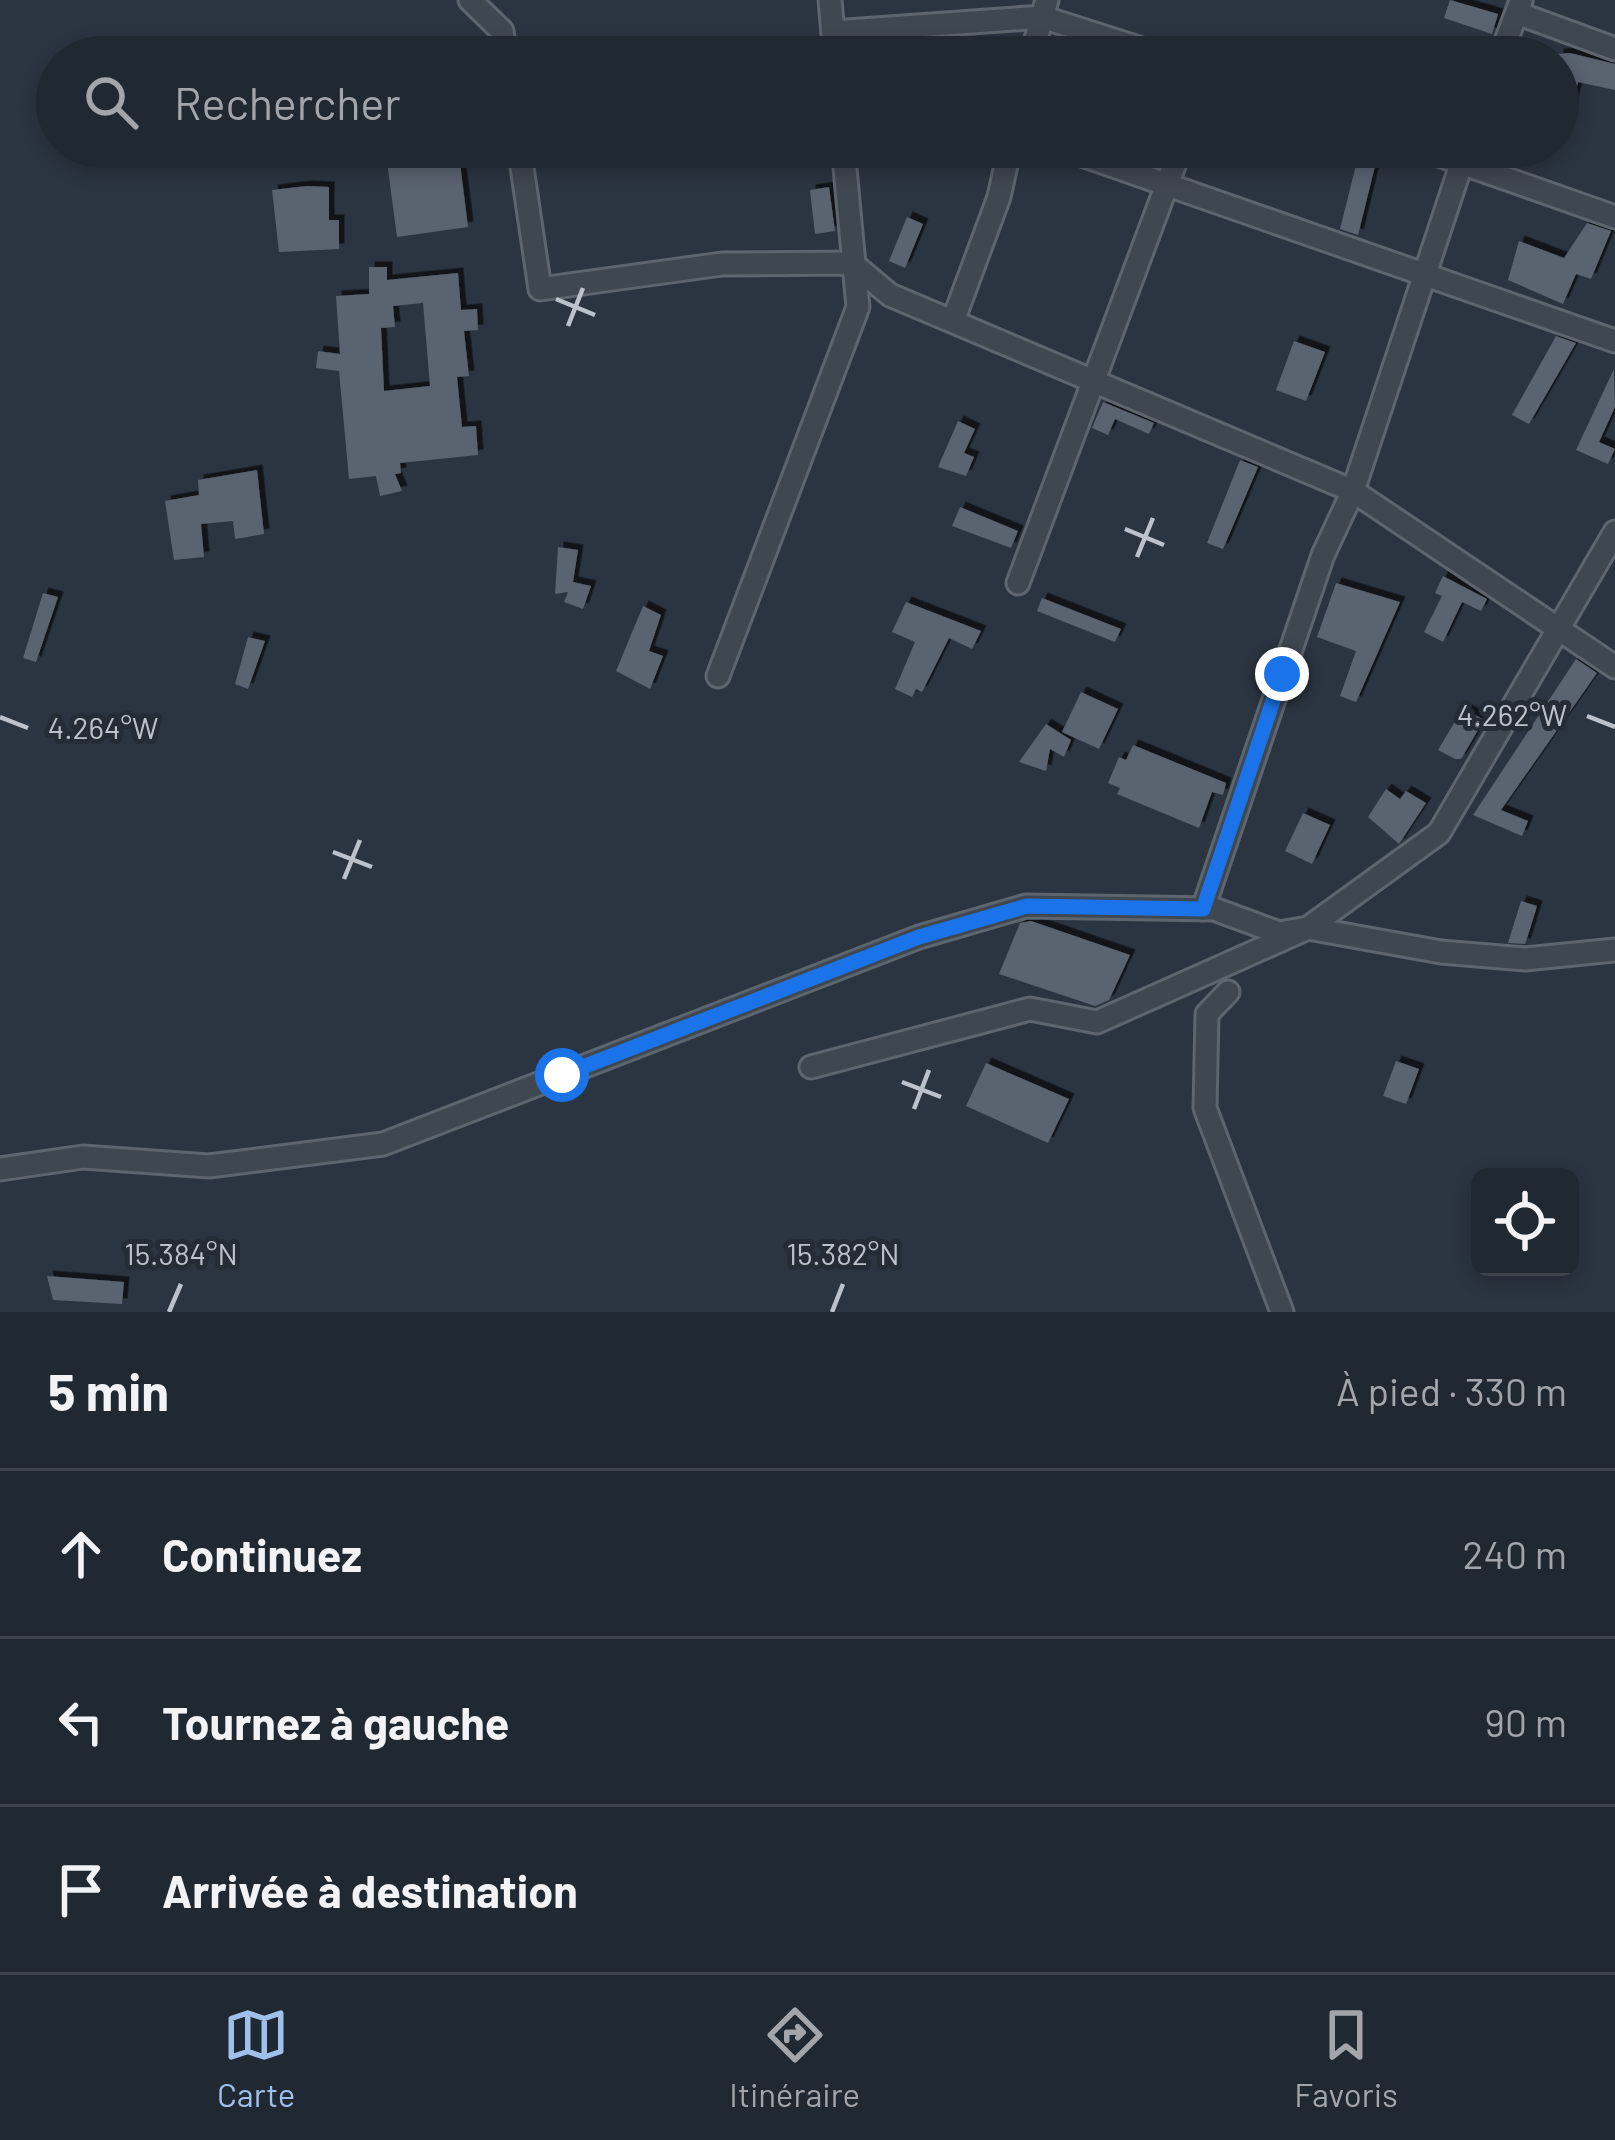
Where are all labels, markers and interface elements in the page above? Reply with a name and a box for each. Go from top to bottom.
search box [36,36,1579,168]
icon: search [78,69,144,135]
text: Rechercher [174,75,401,129]
route end [1255,647,1309,701]
text: 4.262°W [1457,696,1567,732]
text: 4.264°W [48,709,158,745]
route start [535,1048,589,1102]
map controls [1471,1168,1579,1276]
button: locate [1471,1168,1579,1276]
text: 15.384°N [124,1235,238,1271]
text: 15.382°N [786,1235,900,1271]
text: 5 min [48,1360,169,1421]
text: À pied · 330 m [1336,1367,1567,1414]
icon: ahead [48,1521,114,1587]
text: Continuez [162,1527,362,1581]
text: 240 m [1463,1530,1567,1577]
icon: left [48,1689,114,1755]
text: Tournez à gauche [162,1695,509,1749]
text: 90 m [1485,1698,1567,1745]
icon: arrive [48,1857,114,1923]
text: Arrivée à destination [162,1863,578,1917]
tab: Carte [217,2002,295,2114]
tab: Itinéraire [729,2002,860,2114]
tab: Favoris [1294,2002,1398,2114]

